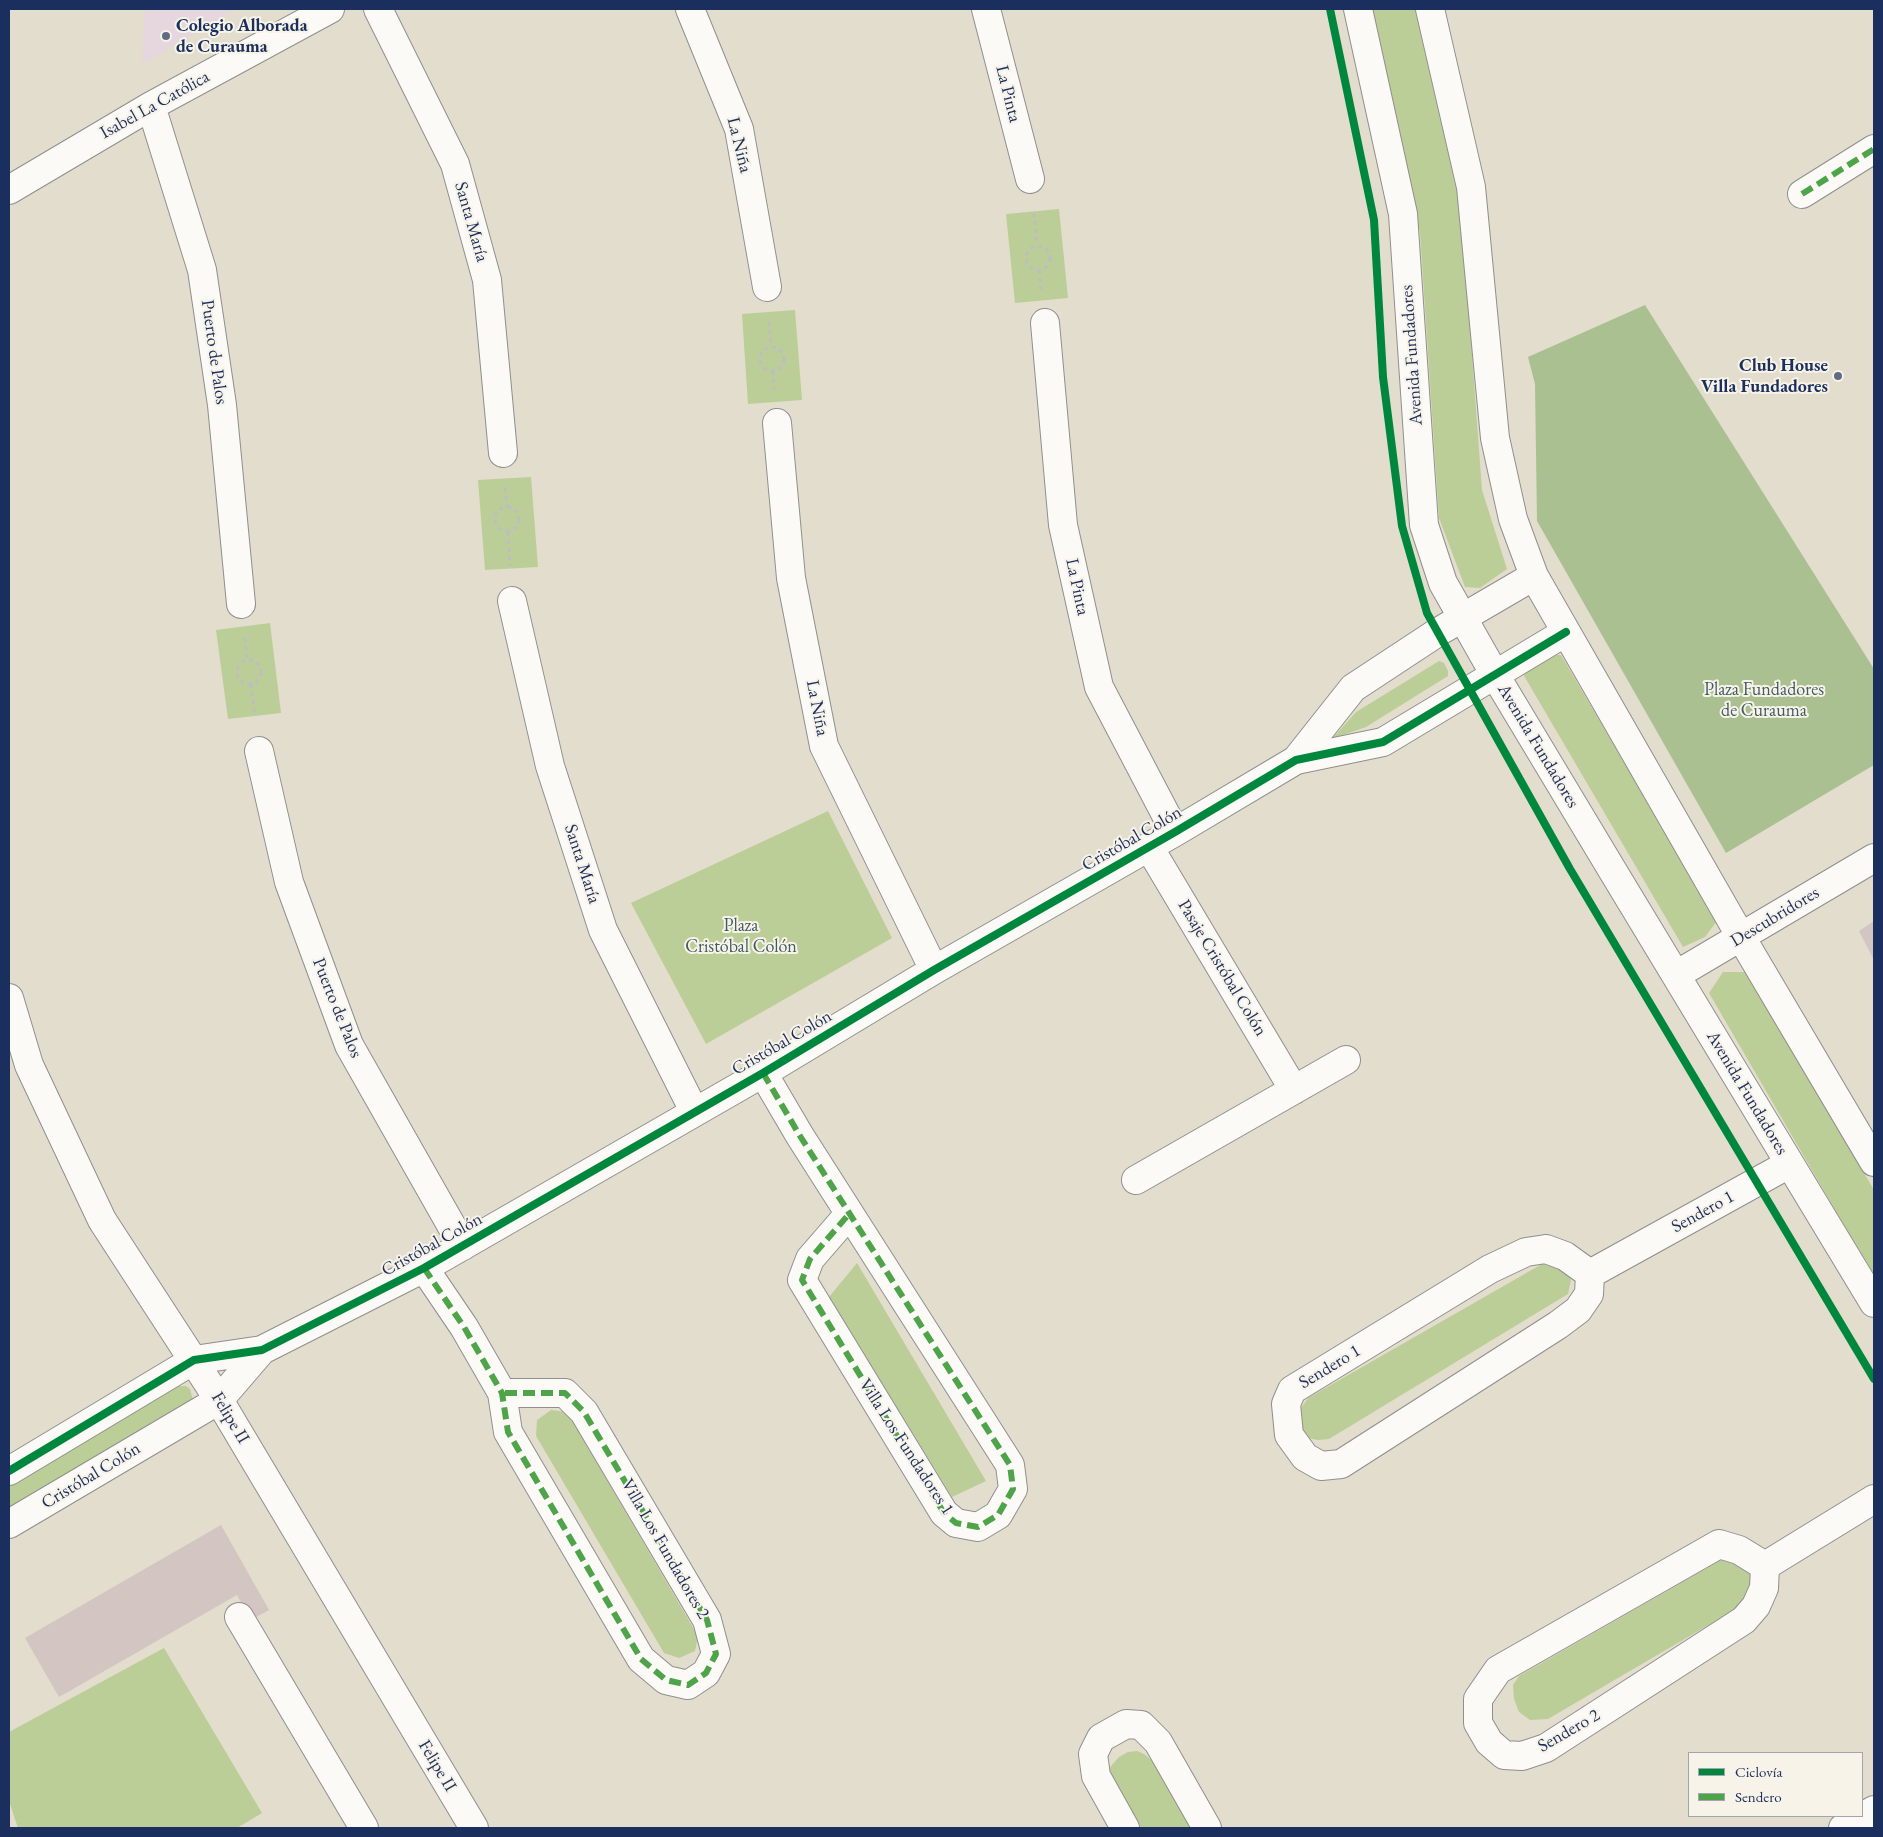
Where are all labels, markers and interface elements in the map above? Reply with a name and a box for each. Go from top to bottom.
place label: Colegio Alborada de Curauma [176,15,308,58]
marker: Colegio Alborada de Curauma [160,30,172,42]
street label: La Pinta [991,63,1025,125]
street label: Isabel La Católica [96,66,214,144]
street label: La Niña [722,115,756,175]
street label: Santa María [449,180,493,264]
street label: Avenida Fundadores [1396,284,1428,426]
street label: Puerto de Palos [196,298,232,406]
place label: Club House Villa Fundadores [1701,355,1828,398]
marker: Club House Villa Fundadores [1832,370,1844,382]
street label: La Pinta [1060,556,1094,618]
street label: La Niña [801,678,833,738]
park label: Plaza Fundadores de Curauma [1704,679,1824,722]
street label: Avenida Fundadores [1492,680,1584,812]
street label: Cristóbal Colón [1078,802,1186,876]
street label: Santa María [559,822,605,906]
street label: Descubridores [1727,882,1823,952]
street label: Pasaje Cristóbal Colón [1173,896,1271,1040]
park label: Plaza Cristóbal Colón [685,915,797,958]
street label: Puerto de Palos [307,955,367,1061]
street label: Cristóbal Colón [728,1006,836,1080]
street label: Avenida Fundadores [1701,1027,1793,1159]
street label: Sendero 1 [1668,1186,1738,1238]
street label: Cristóbal Colón [378,1208,486,1282]
street label: Sendero 1 [1295,1340,1365,1394]
street label: Villa Los Fundadores 1 [854,1375,958,1519]
street label: Felipe II [206,1388,254,1448]
street label: Cristóbal Colón [38,1438,144,1514]
street label: Villa Los Fundadores 2 [616,1475,714,1623]
street label: Sendero 2 [1534,1705,1604,1757]
street label: Felipe II [413,1736,461,1796]
legend [1688,1752,1863,1817]
text: Ciclovía [1735,1762,1782,1781]
text: Sendero [1735,1787,1782,1806]

